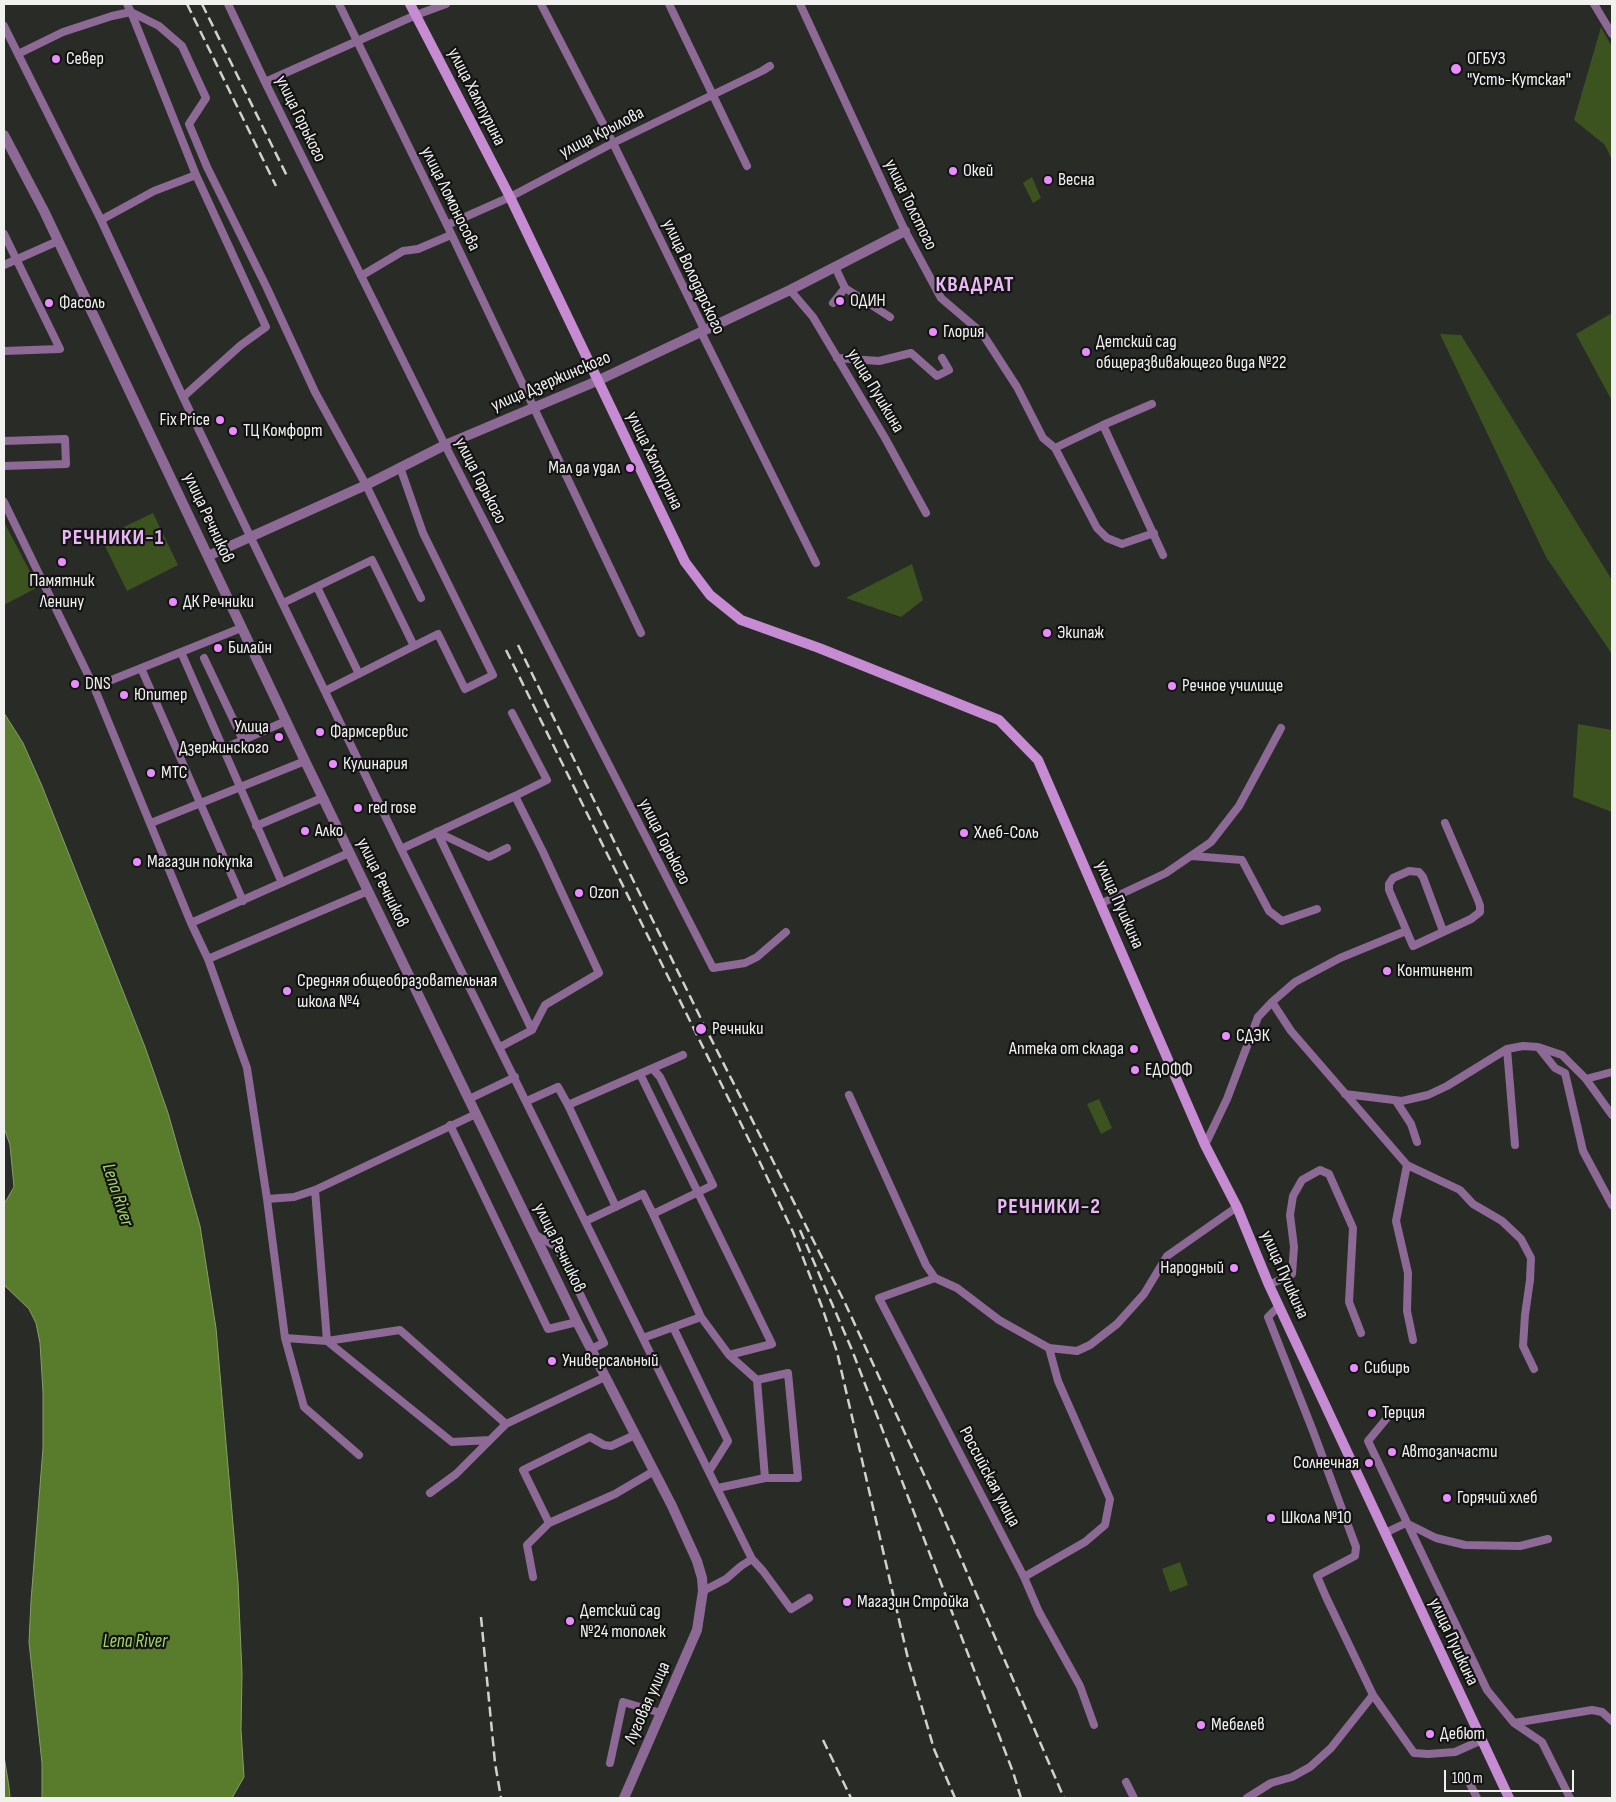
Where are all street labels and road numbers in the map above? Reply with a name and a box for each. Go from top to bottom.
street label: улица Халтурина [442,45,510,149]
street label: улица Горького [270,72,330,166]
street label: улица Крылова [556,102,648,164]
street label: улица Ломоносова [415,143,485,255]
street label: улица Толстого [879,156,941,254]
street label: улица Володарского [657,216,729,338]
street label: улица Пушкина [841,345,909,437]
street label: улица Дзержинского [488,347,614,417]
street label: улица Халтурина [621,408,687,514]
street label: улица Горького [449,434,511,528]
street label: улица Речников [178,470,238,566]
street label: улица Горького [633,795,695,889]
street label: улица Речников [351,835,413,931]
street label: улица Пушкина [1090,858,1148,952]
street label: улица Речников [528,1200,590,1296]
street label: улица Пушкина [1255,1228,1313,1322]
street label: Российская улица [954,1423,1024,1531]
street label: улица Пушкина [1423,1595,1483,1689]
street label: Луговая улица [620,1659,676,1747]

